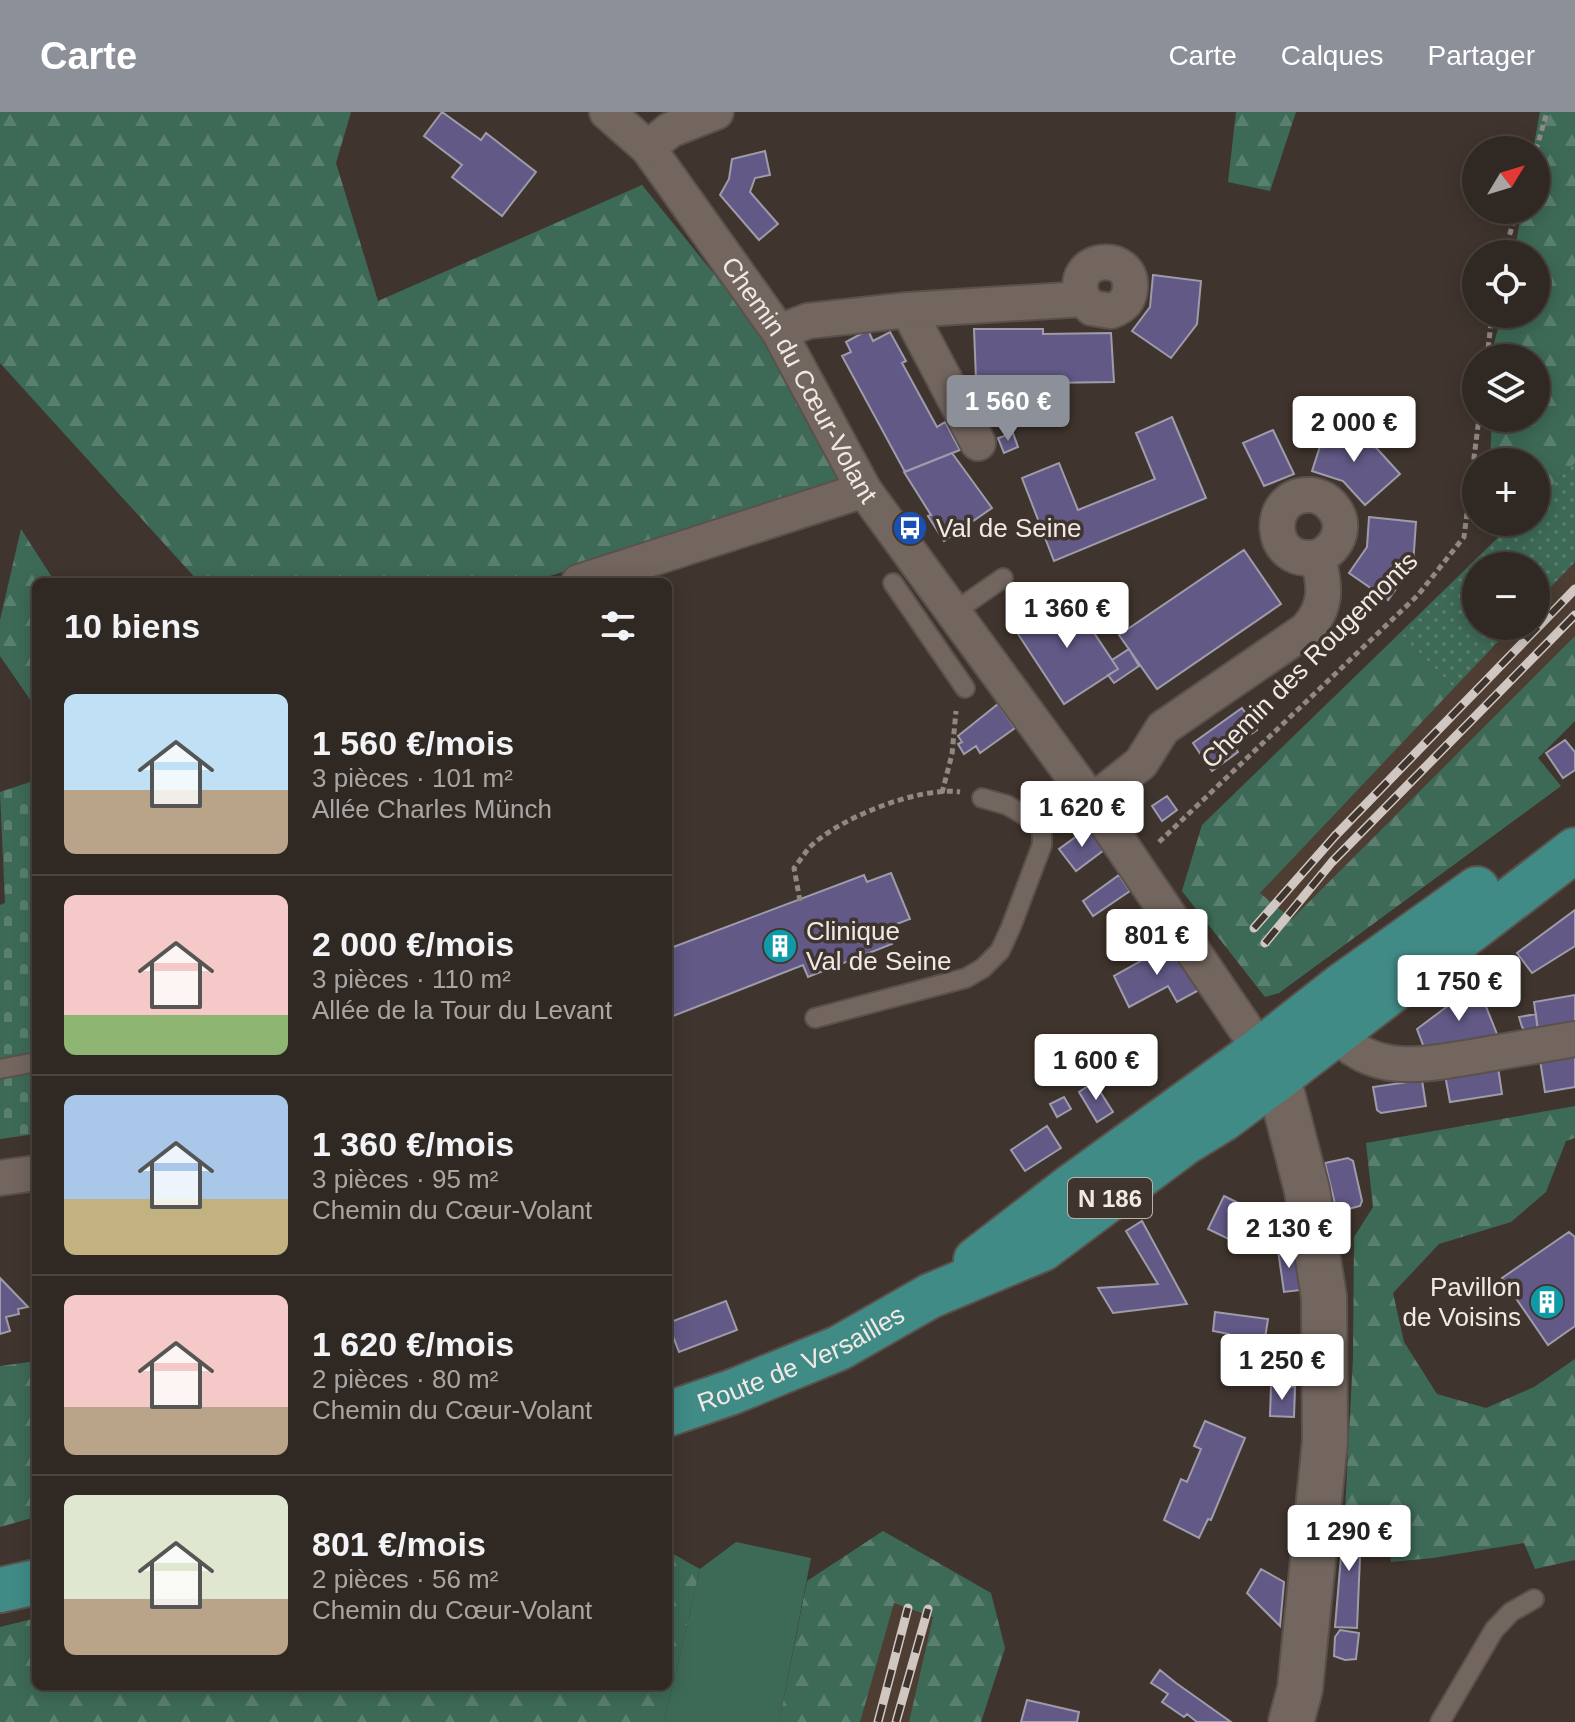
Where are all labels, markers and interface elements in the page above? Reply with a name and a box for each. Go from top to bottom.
text: Carte [40,35,137,77]
text: Carte [1168,40,1237,71]
text: Calques [1281,40,1384,71]
text: Partager [1428,40,1535,71]
north arrow [1462,136,1550,224]
map controls [1462,136,1550,640]
button: locate [1462,240,1550,328]
street label: Chemin du Cœur-Volant [715,251,884,509]
button: layers [1462,344,1550,432]
pin: 1 560 € [934,375,1082,443]
text: 1 560 € [965,386,1051,416]
pin: 2 000 € [1280,396,1428,464]
text: 2 000 € [1311,407,1397,437]
button: + [1462,448,1550,536]
bus stop icon: Val de Seine [891,509,929,547]
place label: Val de Seine [936,513,1082,543]
street label: Chemin des Rougemonts [1195,546,1423,774]
button: − [1462,552,1550,640]
pin: 1 360 € [993,582,1141,650]
text: 1 360 € [1024,593,1110,623]
icon: filters [596,604,640,648]
text: 10 biens [64,607,200,645]
text: 1 560 €/mois [312,724,514,762]
icon: home [128,726,224,822]
text: 3 pièces · 101 m² [312,763,513,793]
pin: 1 620 € [1008,781,1156,849]
text: 1 620 € [1039,792,1125,822]
text: Allée Charles Münch [312,794,552,824]
pin: 801 € [1101,909,1213,977]
place label: Clinique Val de Seine [806,916,952,976]
text: 801 € [1124,920,1190,950]
text: 2 000 €/mois [312,925,514,963]
icon: home [128,927,224,1023]
building icon: Clinique Val de Seine [761,927,799,965]
pin: 1 750 € [1385,955,1533,1023]
text: 3 pièces · 110 m² [312,964,511,994]
text: 1 750 € [1416,966,1502,996]
text: Allée de la Tour du Levant [312,995,612,1025]
pin: 1 600 € [1022,1034,1170,1102]
text: 1 600 € [1053,1045,1139,1075]
text: 1 360 €/mois [312,1125,514,1163]
icon: home [128,1127,224,1223]
text: 3 pièces · 95 m² [312,1164,498,1194]
road number: N 186 [1068,1178,1152,1218]
text: Chemin du Cœur-Volant [312,1195,592,1225]
pin: 2 130 € [1215,1202,1363,1270]
text: 2 130 € [1246,1213,1332,1243]
place label: Pavillon de Voisins [1402,1272,1521,1332]
building icon: Pavillon de Voisins [1528,1283,1566,1321]
street label: Route de Versailles [693,1299,910,1418]
text: 1 620 €/mois [312,1325,514,1363]
icon: home [128,1327,224,1423]
pin: 1 250 € [1208,1334,1356,1402]
text: 1 250 € [1239,1345,1325,1375]
text: 2 pièces · 80 m² [312,1364,498,1394]
text: Chemin du Cœur-Volant [312,1395,592,1425]
pin: 1 290 € [1275,1505,1423,1573]
text: 1 290 € [1306,1516,1392,1546]
text: 801 €/mois [312,1525,486,1563]
icon: home [128,1527,224,1623]
text: 2 pièces · 56 m² [312,1564,498,1594]
text: Chemin du Cœur-Volant [312,1595,592,1625]

